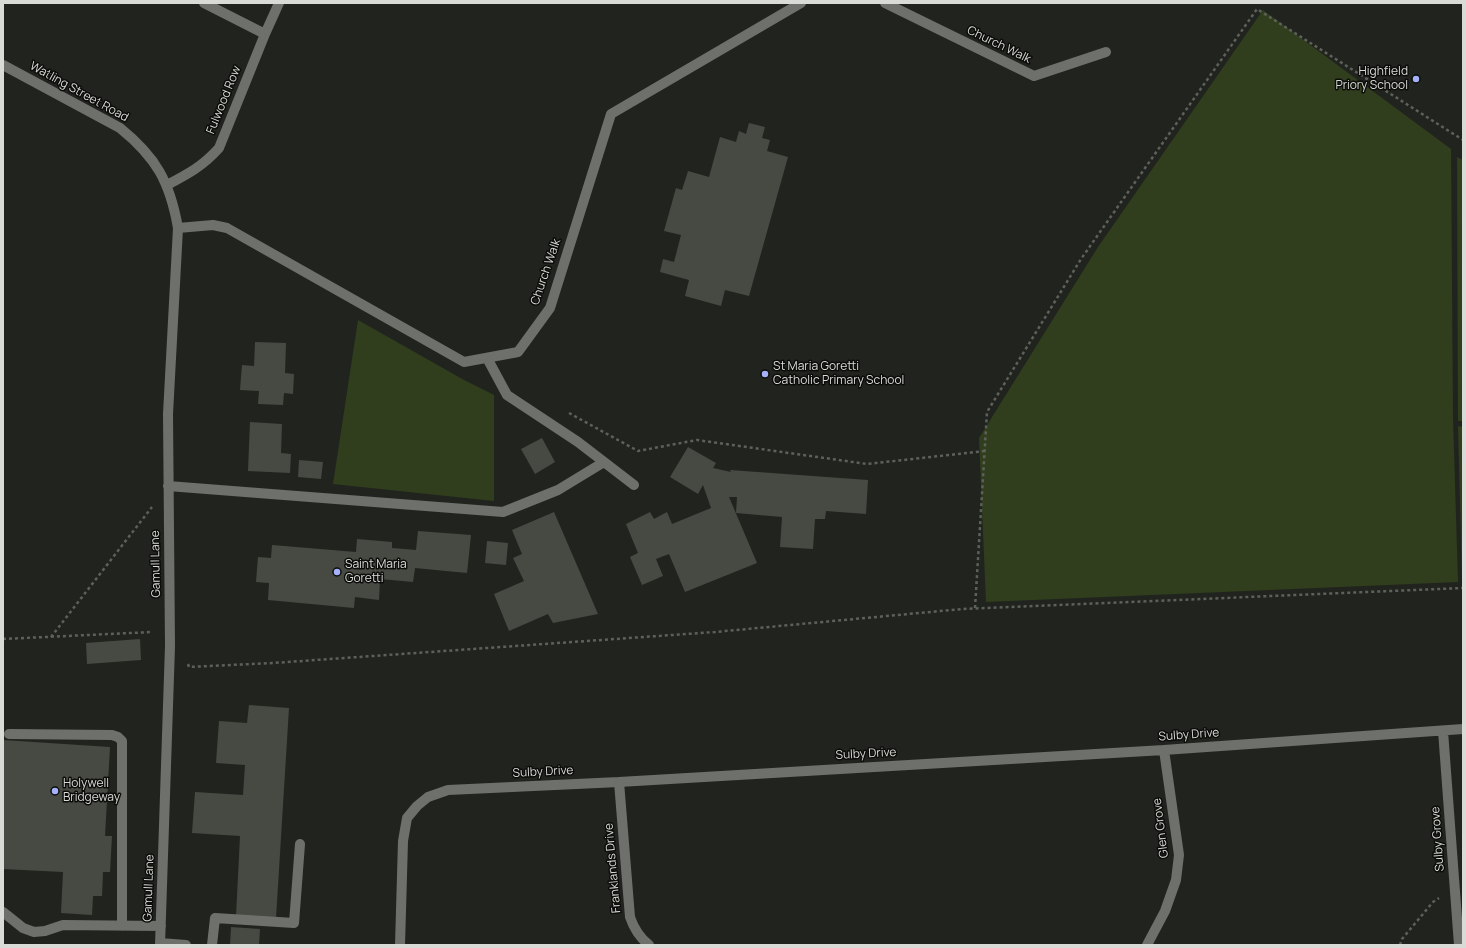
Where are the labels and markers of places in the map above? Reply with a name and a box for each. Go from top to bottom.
place label: Highfield Priory School [1335,65,1408,93]
marker: Highfield Priory School [1411,74,1421,84]
place label: St Maria Goretti Catholic Primary School [773,360,904,388]
marker: St Maria Goretti Catholic Primary School [760,369,770,379]
place label: Saint Maria Goretti [345,558,407,586]
marker: Saint Maria Goretti [332,567,342,577]
place label: Holywell Bridgeway [63,777,120,805]
marker: Holywell Bridgeway [50,786,60,796]

